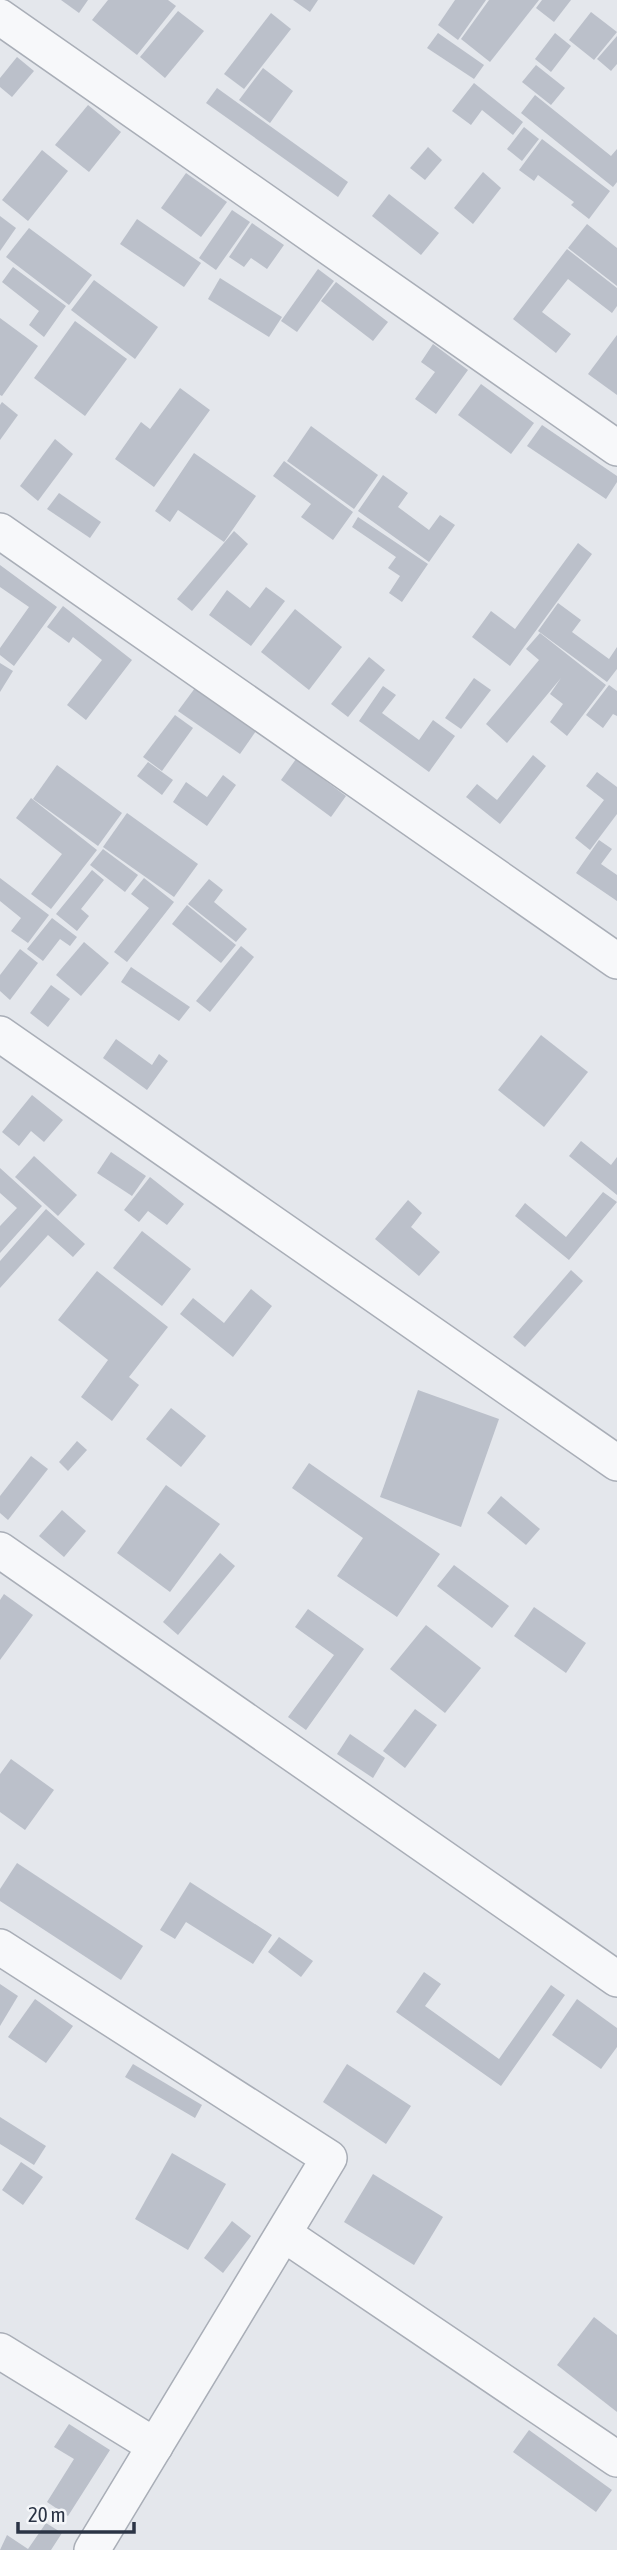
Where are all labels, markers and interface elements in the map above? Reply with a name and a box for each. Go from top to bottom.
scale bar [18,2490,133,2534]
text: 20 m [28,2502,66,2526]

